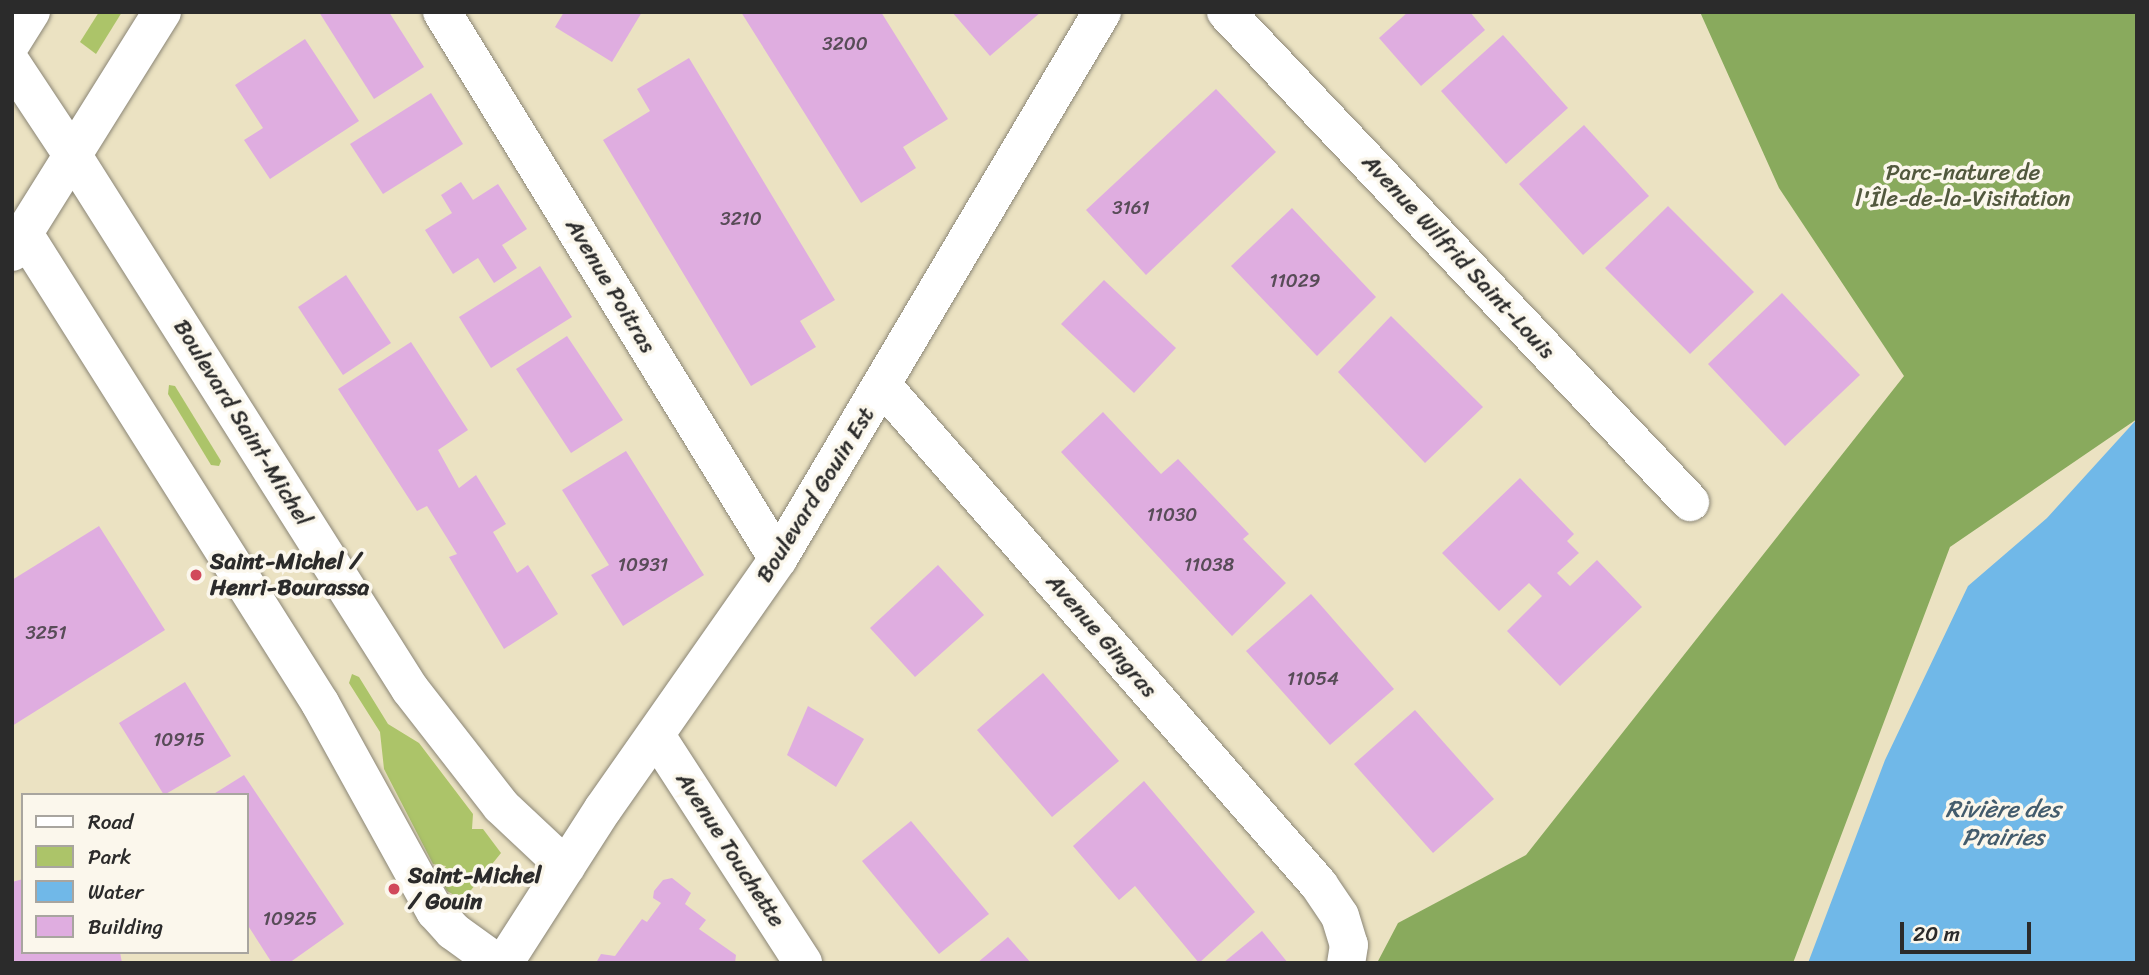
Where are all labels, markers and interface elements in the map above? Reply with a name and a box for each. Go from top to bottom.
house number: 3200 [822,33,868,55]
street label: Avenue Wilfrid Saint-Louis [1356,149,1560,365]
park label: Parc-nature de l'Île-de-la-Visitation [1856,159,2070,213]
house number: 3161 [1112,197,1150,219]
house number: 3210 [720,208,762,230]
street label: Avenue Poitras [559,214,661,358]
house number: 11029 [1270,270,1320,292]
street label: Boulevard Saint-Michel [167,314,317,532]
street label: Boulevard Gouin Est [751,402,881,588]
house number: 11030 [1147,504,1197,526]
place label: Saint-Michel / Henri-Bourassa [210,548,369,602]
house number: 10931 [618,554,668,576]
house number: 11038 [1184,554,1234,576]
marker: Saint-Michel / Henri-Bourassa [188,567,204,583]
street label: Avenue Gingras [1040,568,1162,704]
house number: 3251 [25,622,67,644]
house number: 11054 [1287,668,1339,690]
house number: 10915 [153,729,205,751]
street label: Avenue Touchette [670,767,790,933]
legend [21,793,248,954]
water label: Rivière des Prairies [1946,796,2060,852]
text: Road [88,803,133,841]
text: Park [88,838,131,876]
place label: Saint-Michel / Gouin [408,862,541,916]
text: Water [88,873,143,911]
marker: Saint-Michel / Gouin [386,881,402,897]
text: Building [88,908,163,946]
house number: 10925 [263,908,317,930]
scale bar [1904,908,2035,952]
text: 20 m [1913,915,1960,953]

